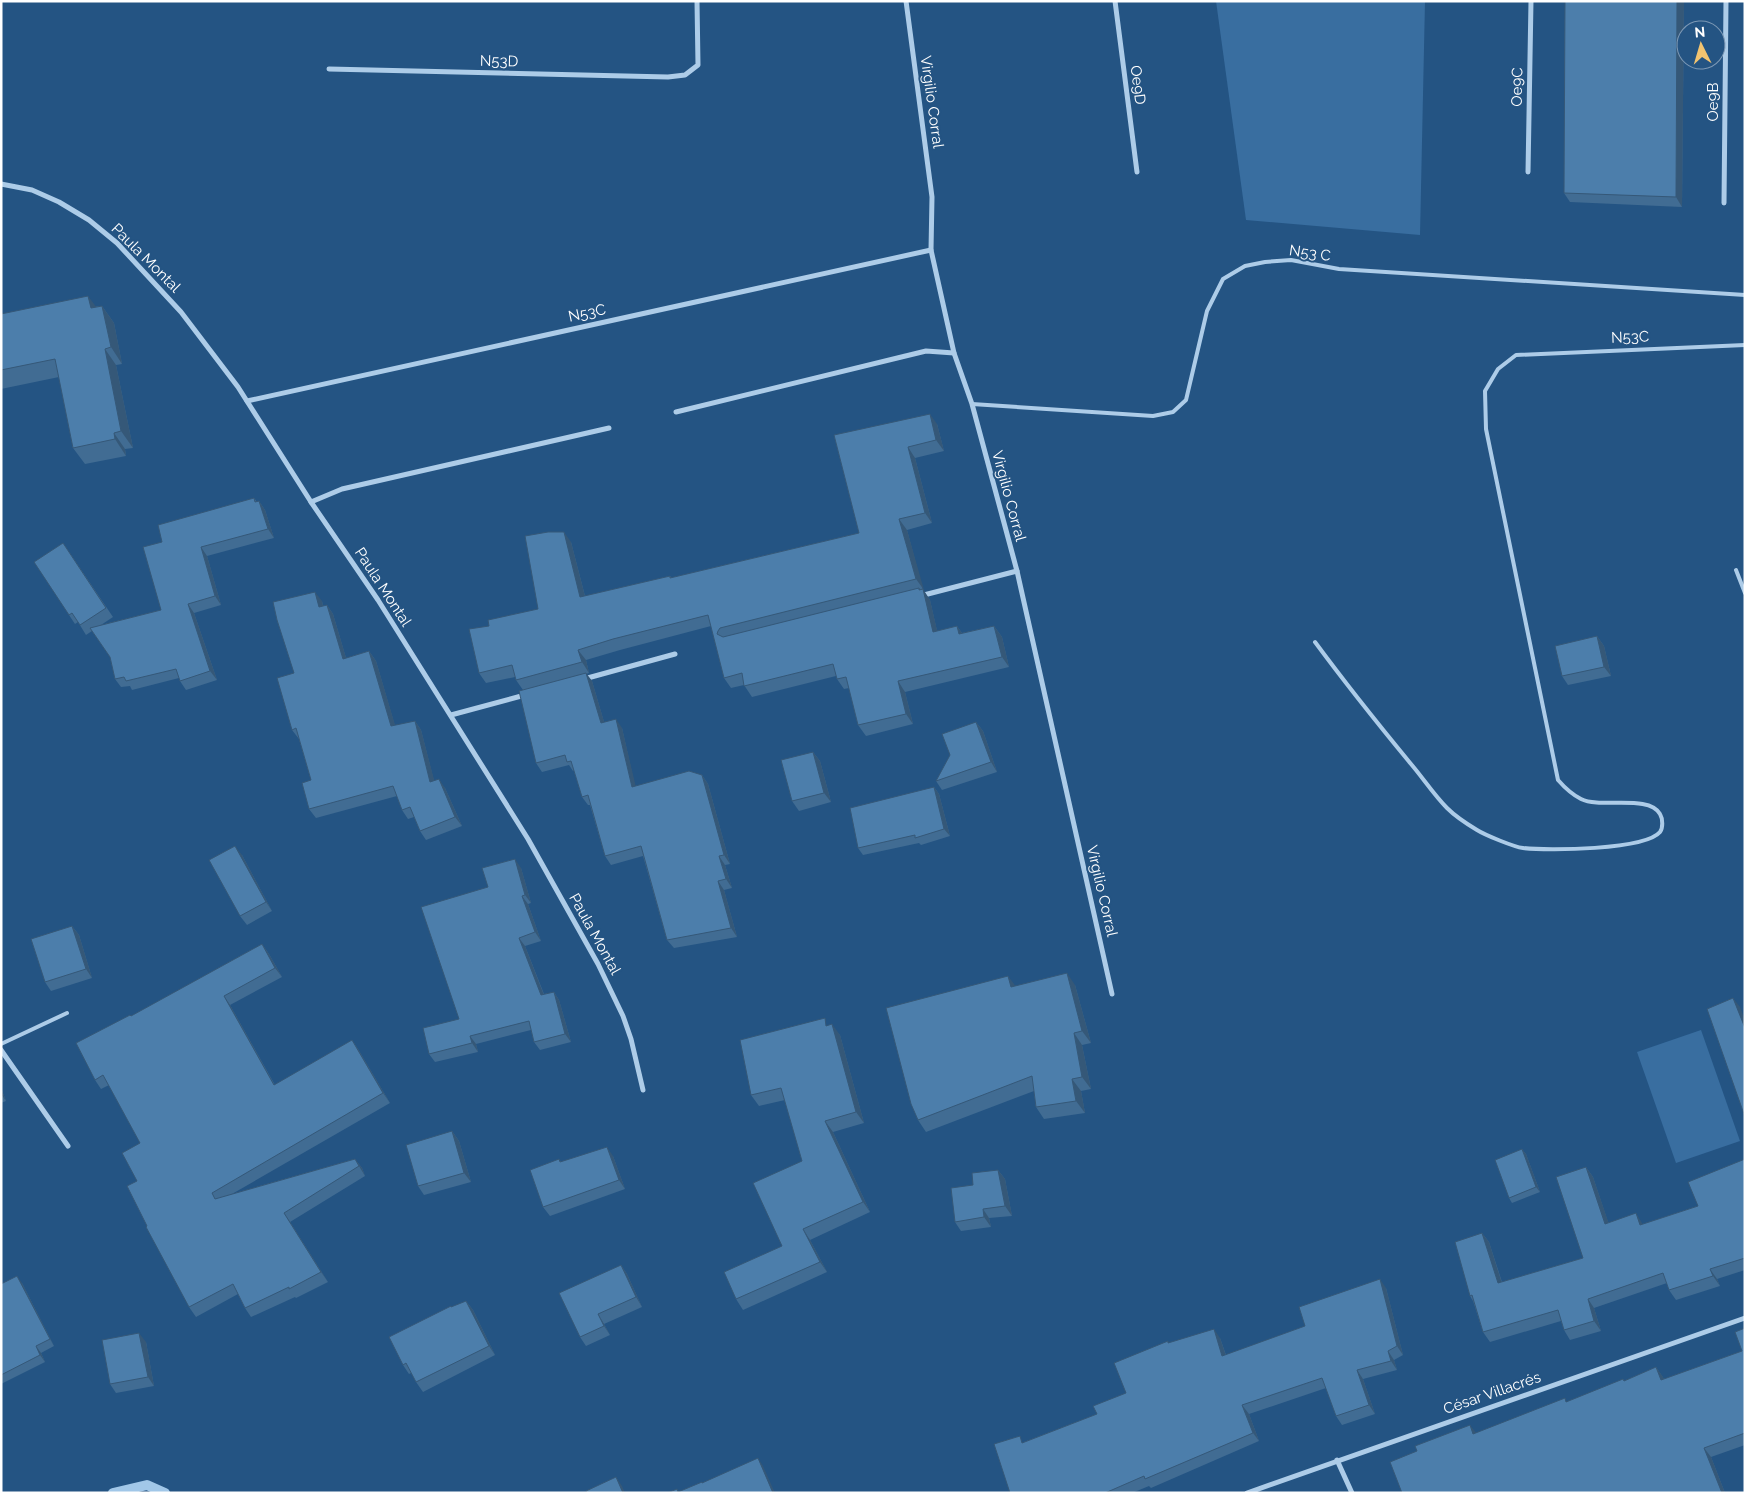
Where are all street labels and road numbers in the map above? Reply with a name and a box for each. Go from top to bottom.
street label: N53D [480,52,519,70]
street label: Virgilio Corral [917,55,948,150]
street label: Oe9D [1127,64,1149,106]
street label: Oe9C [1508,67,1526,107]
street label: Oe9B [1704,83,1722,121]
street label: Paula Montal [108,220,185,297]
street label: N53 C [1288,241,1332,265]
street label: N53C [567,300,607,326]
street label: N53C [1611,327,1649,347]
street label: Virgilio Corral [988,449,1030,544]
street label: Paula Montal [351,544,416,631]
street label: Virgilio Corral [1083,844,1121,939]
street label: Paula Montal [565,890,625,979]
street label: César Villacrés [1441,1368,1543,1418]

